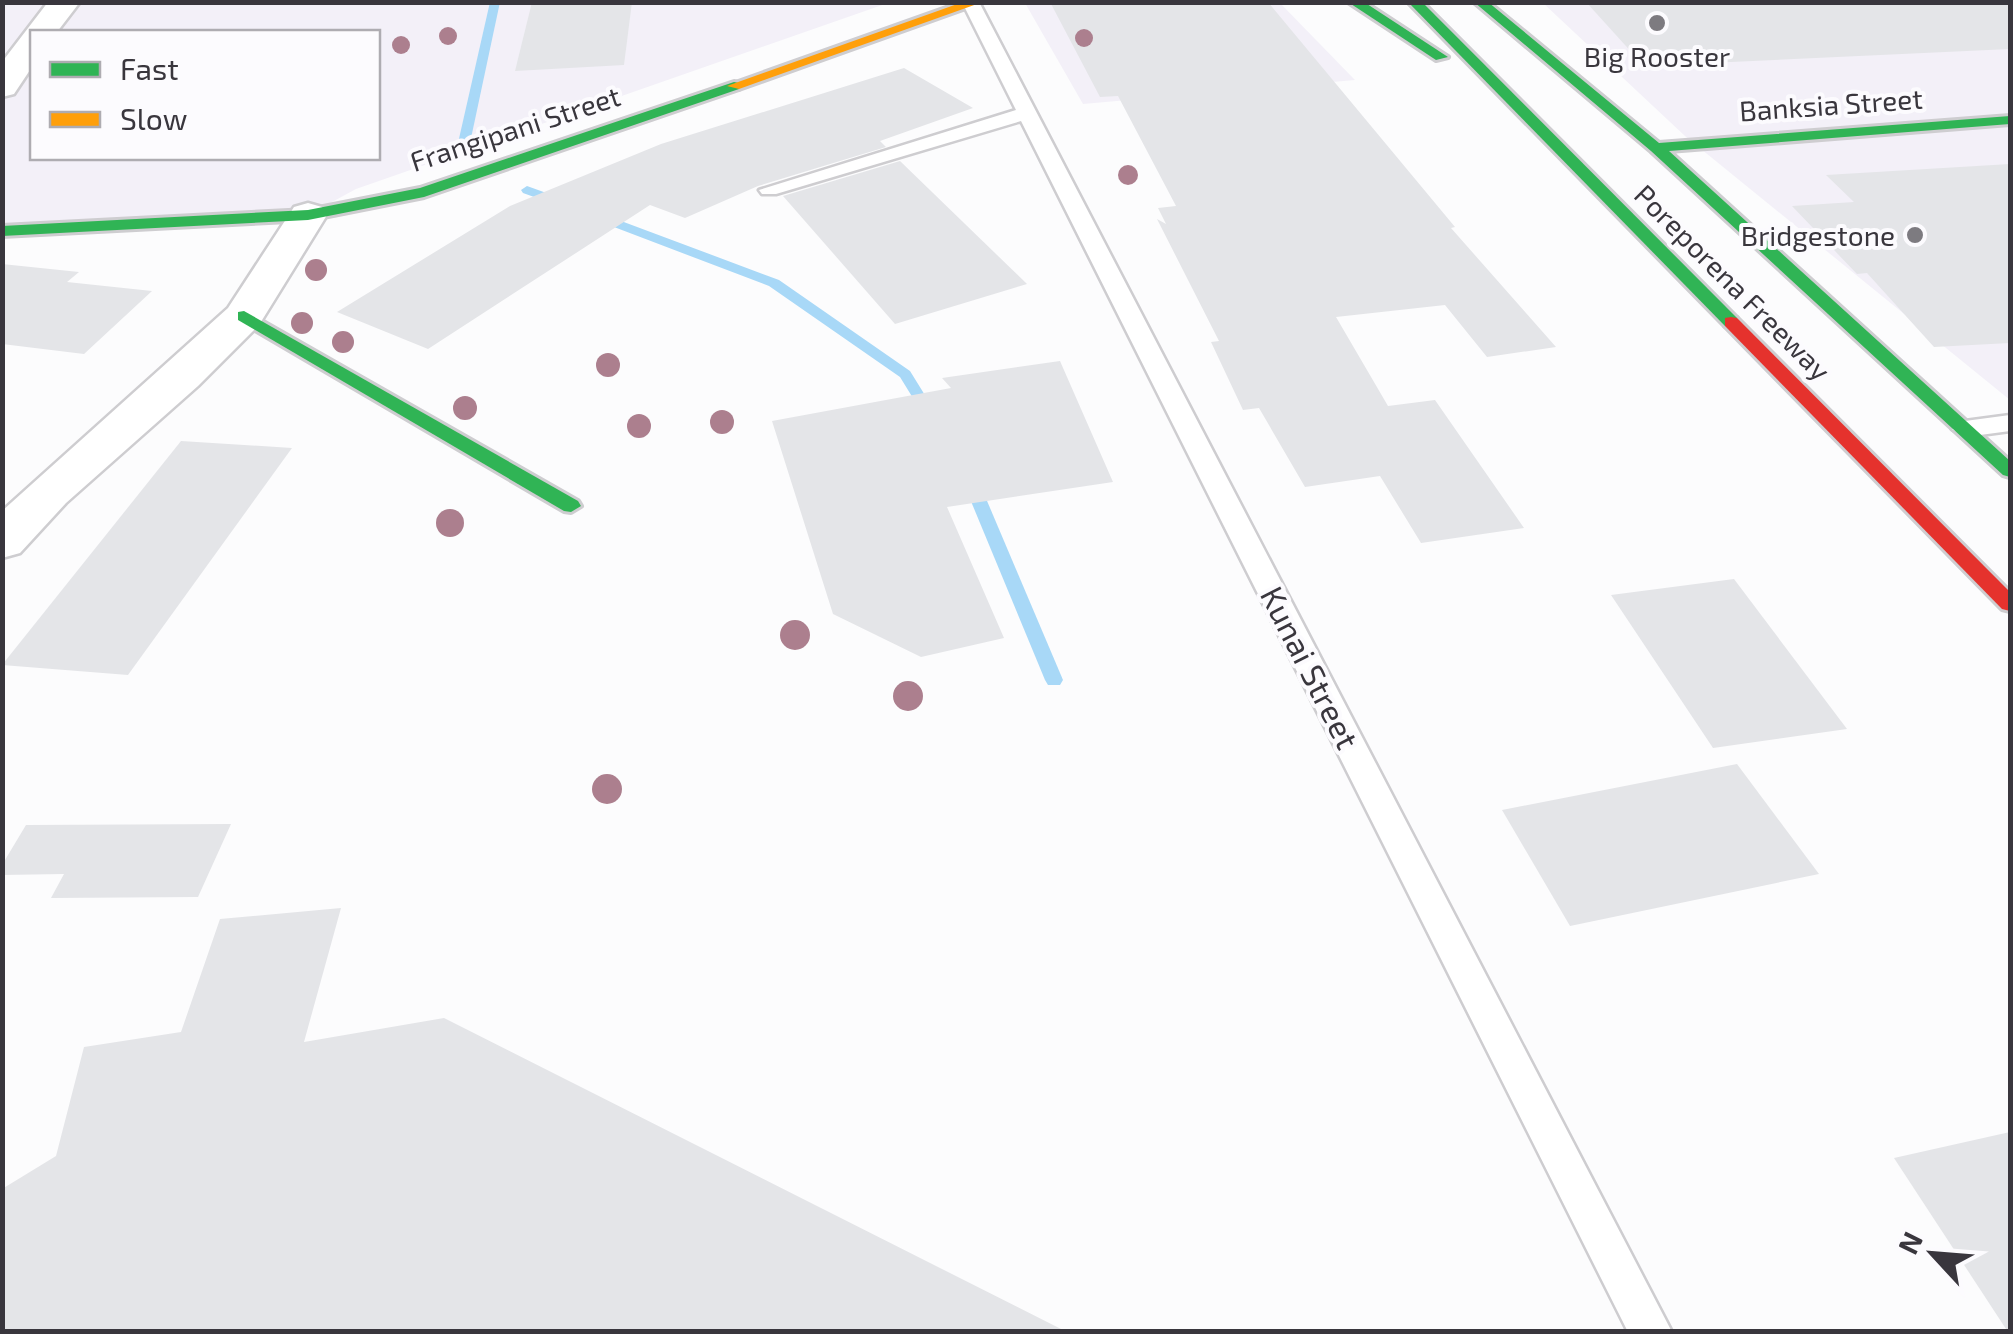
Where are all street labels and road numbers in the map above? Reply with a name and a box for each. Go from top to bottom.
street label: Frangipani Street [406,78,624,178]
street label: Banksia Street [1738,81,1924,127]
street label: Poreporena Freeway [1628,177,1838,387]
street label: Kunai Street [1254,579,1368,755]

